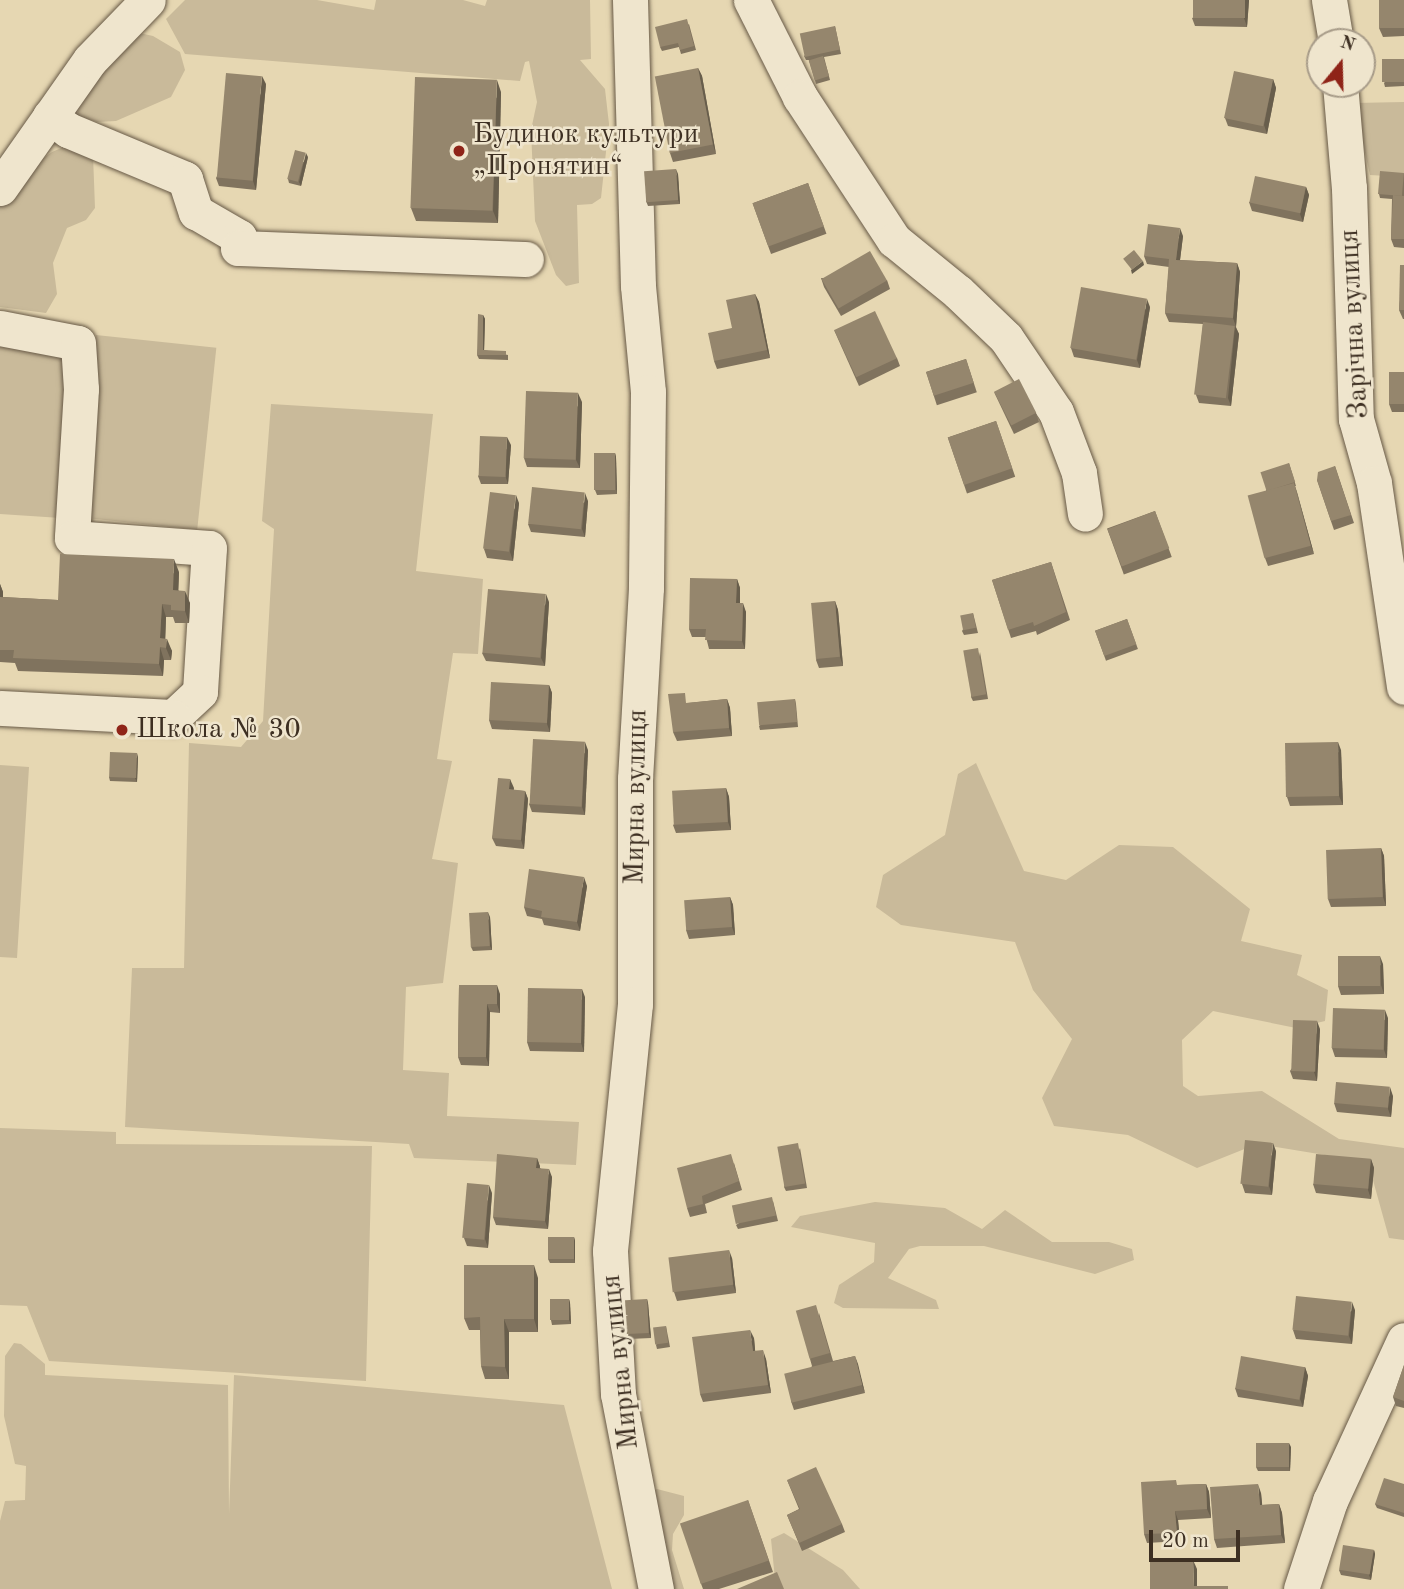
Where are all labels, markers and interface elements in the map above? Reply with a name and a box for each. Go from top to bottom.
north arrow [1306,28,1376,98]
text: N [1337,33,1357,56]
place label: Будинок культури „Пронятин“ [473,118,698,184]
marker: Будинок культури „Пронятин“ [451,143,467,159]
street label: Зарічна вулиця [1333,228,1377,420]
street label: Мирна вулиця [619,709,655,885]
place label: Школа № 30 [136,713,301,747]
marker: Школа № 30 [114,722,130,738]
street label: Мирна вулиця [595,1273,647,1451]
scale bar [1152,1516,1243,1560]
text: 20 m [1162,1531,1209,1552]

